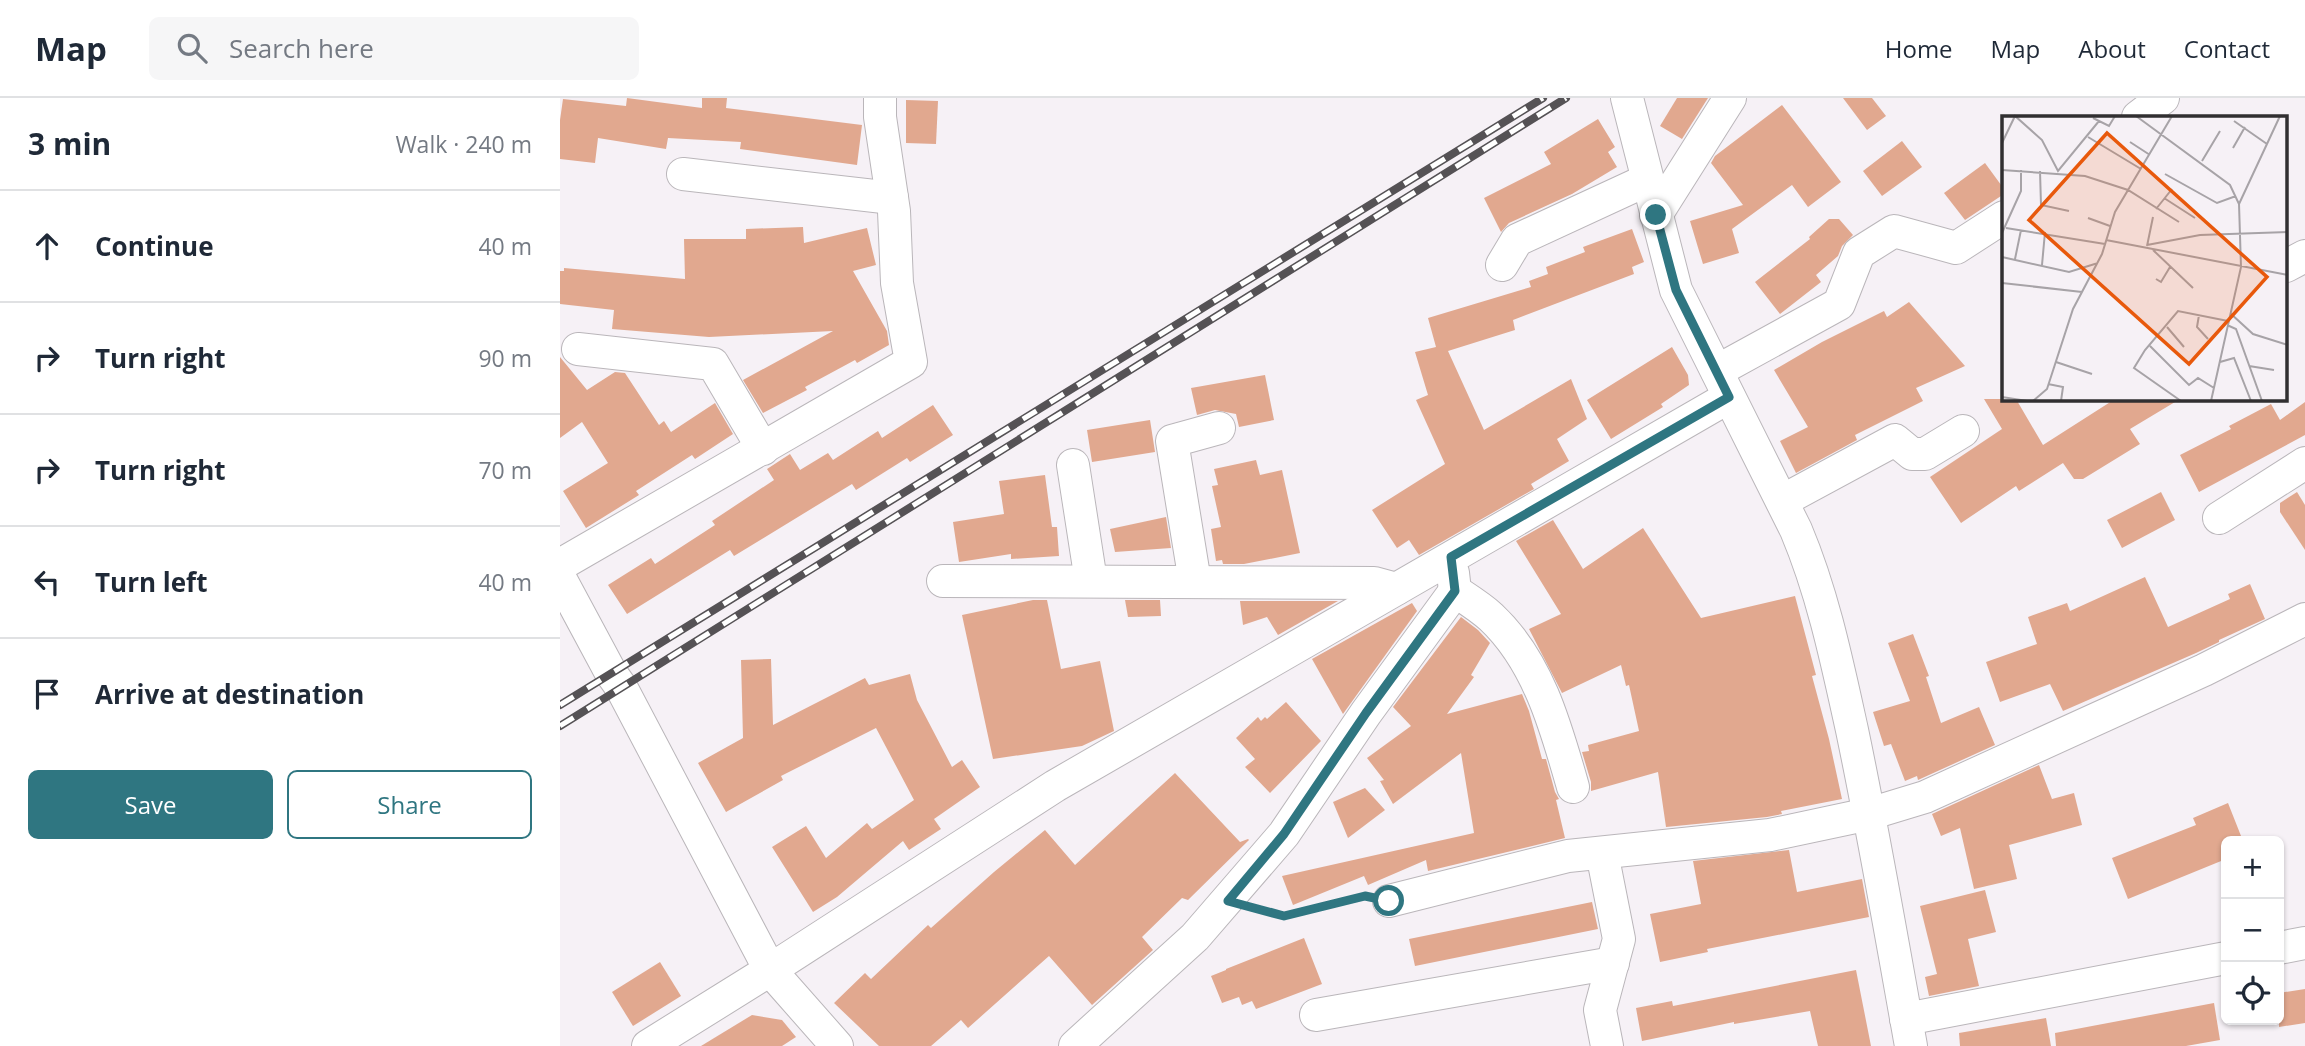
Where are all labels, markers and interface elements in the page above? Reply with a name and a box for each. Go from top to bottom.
search box [149,17,639,80]
text: Map [35,26,107,71]
icon: search [173,29,211,67]
text: Search here [229,30,374,66]
text: Home [1885,32,1953,65]
text: Map [1991,32,2040,65]
text: About [2078,32,2146,65]
text: Contact [2184,32,2270,65]
inset map [2002,116,2288,401]
text: 3 min [28,123,111,164]
text: Walk · 240 m [395,128,532,160]
route end [1640,199,1671,230]
icon: ahead [28,227,66,265]
text: Continue [95,228,214,264]
text: 40 m [478,230,532,262]
icon: right [28,339,66,377]
text: Turn right [95,340,226,376]
text: 90 m [478,342,532,374]
icon: right [28,451,66,489]
text: Turn right [95,452,226,488]
text: 70 m [478,454,532,486]
icon: left [28,563,66,601]
text: Turn left [95,564,207,600]
text: 40 m [478,566,532,598]
icon: arrive [28,675,66,713]
text: Arrive at destination [95,676,364,712]
button: Save [28,770,273,839]
button: Share [287,770,532,839]
map controls [2221,836,2284,1025]
button: + [2221,836,2284,899]
route start [1373,885,1404,916]
button: − [2221,899,2284,962]
button: locate [2221,962,2284,1025]

